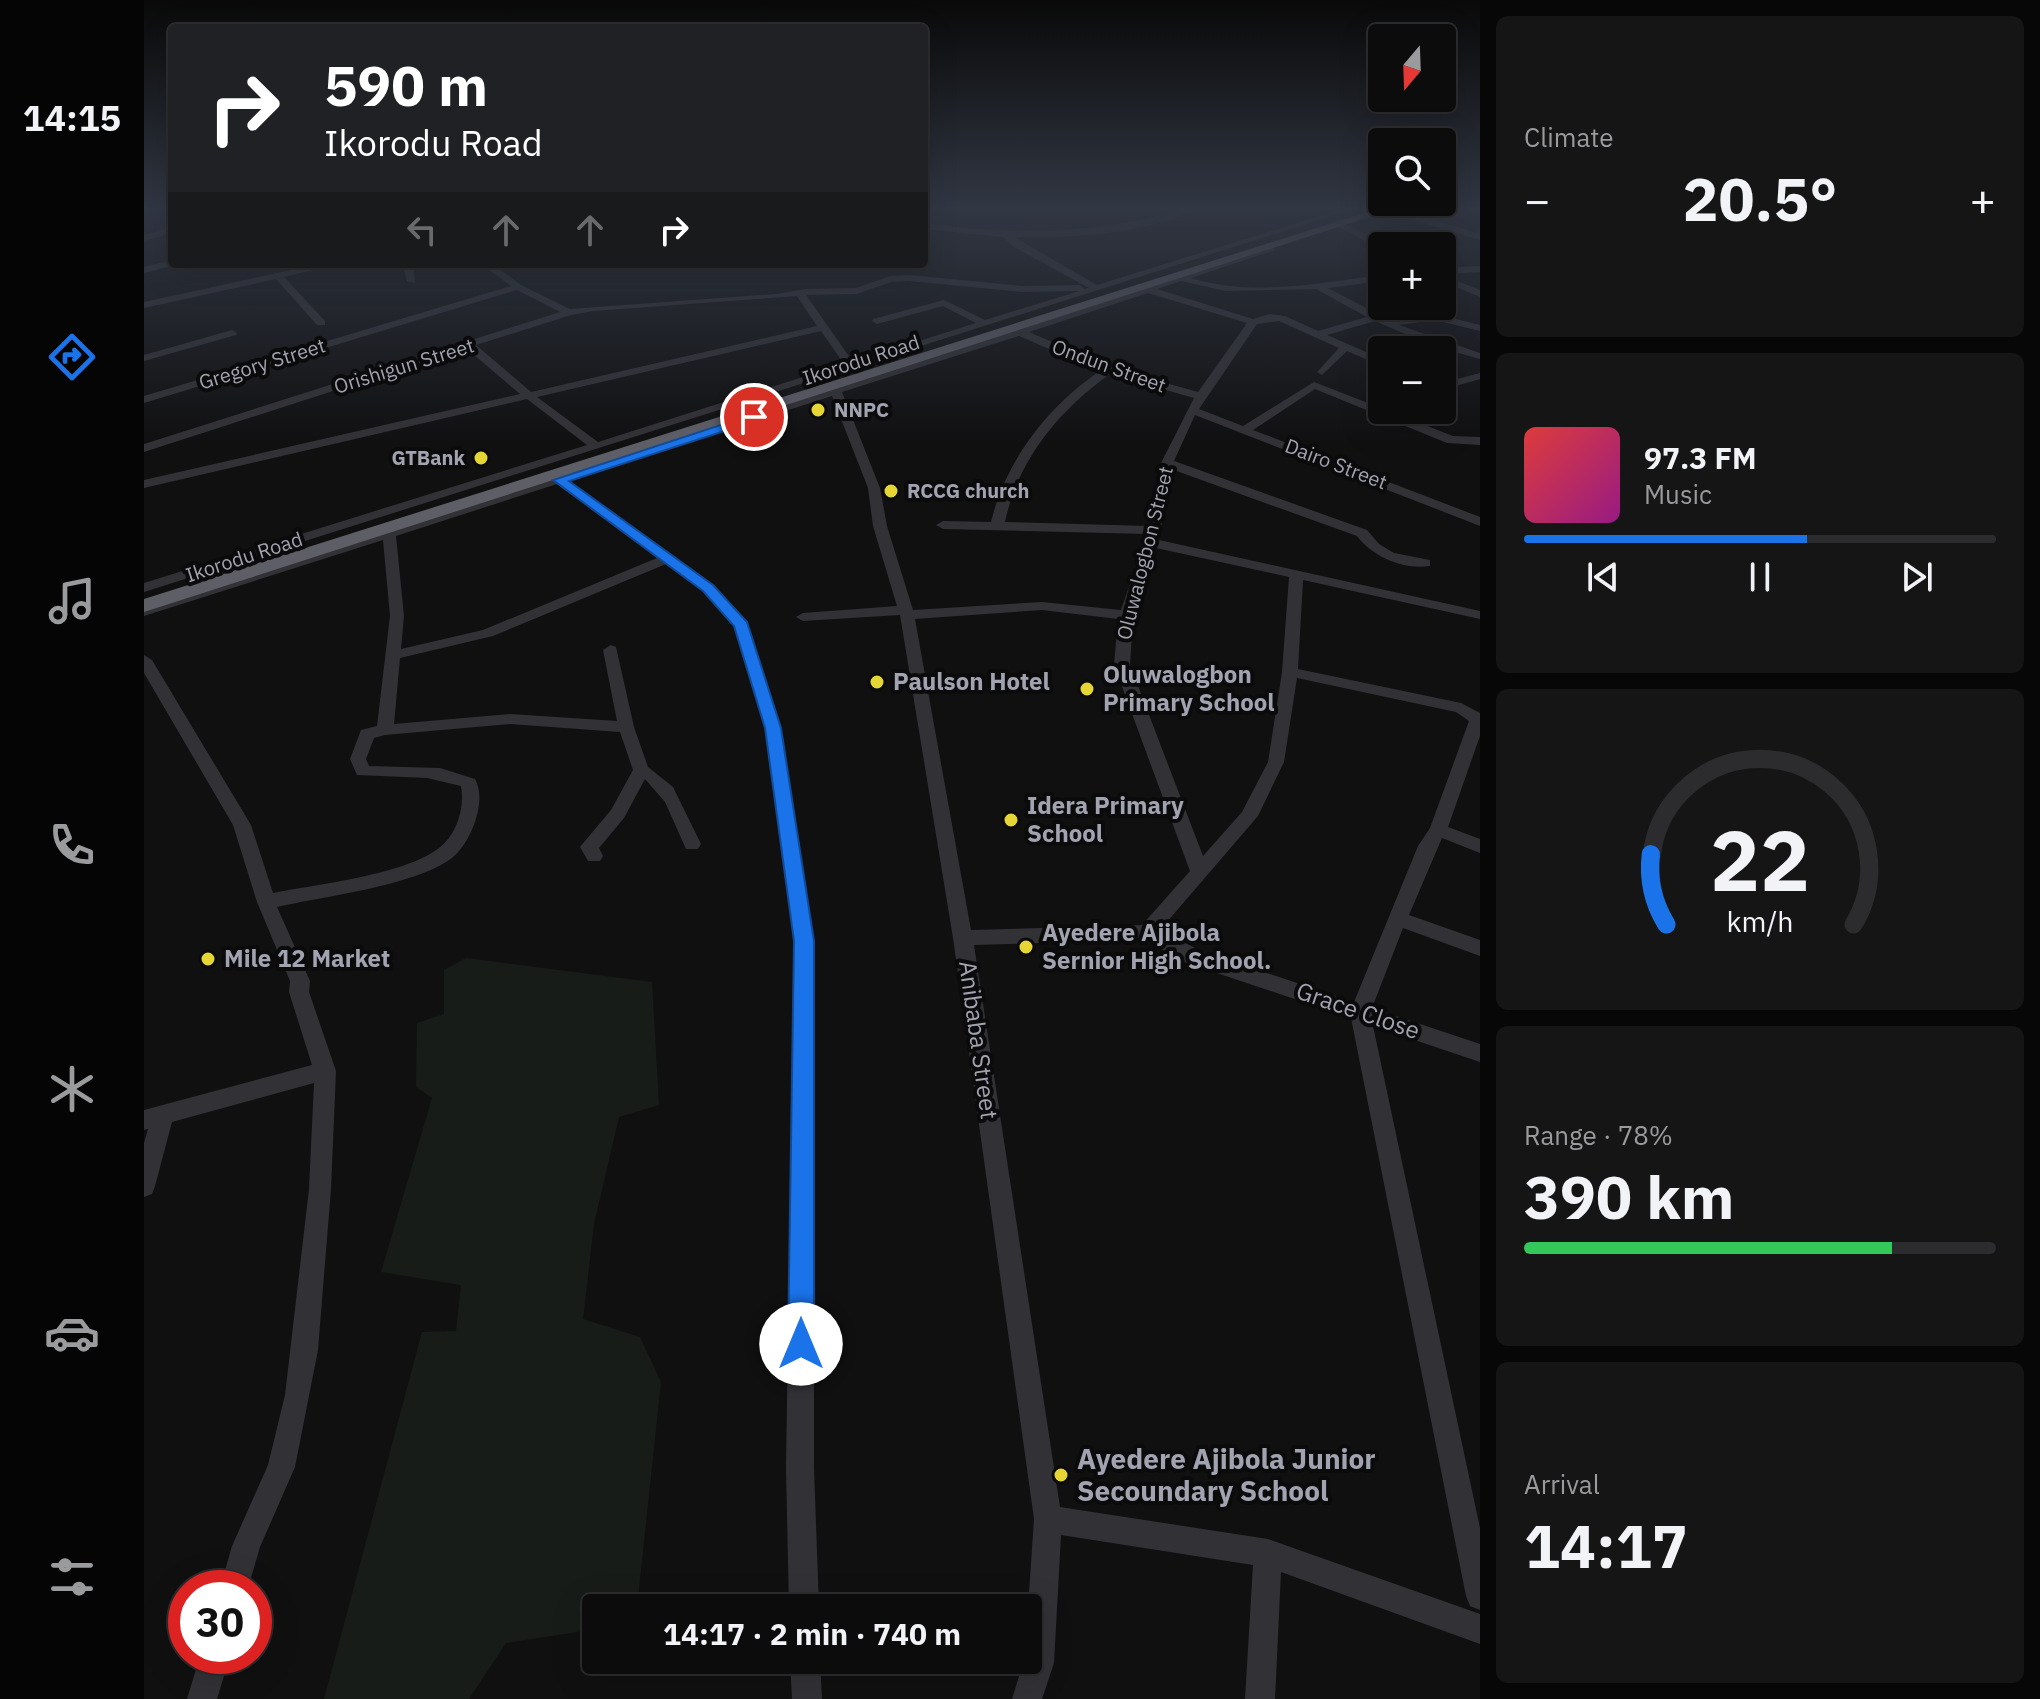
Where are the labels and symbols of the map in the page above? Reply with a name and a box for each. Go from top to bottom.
north arrow [1368,24,1456,112]
street label: Ikorodu Road [799,328,923,391]
street label: Gregory Street [195,331,328,396]
street label: Orishigun Street [330,331,477,400]
street label: Ondun Street [1048,332,1170,399]
pin [720,383,788,451]
place label: NNPC [834,396,889,423]
marker: NNPC [809,401,827,419]
street label: Dairo Street [1281,432,1391,495]
place label: GTBank [392,444,465,471]
marker: GTBank [472,449,490,467]
street label: Oluwalogbon Street [1110,463,1179,642]
place label: RCCG church [907,477,1029,504]
marker: RCCG church [882,482,900,500]
street label: Ikorodu Road [182,525,306,588]
place label: Oluwalogbon Primary School [1103,658,1275,718]
place label: Paulson Hotel [893,665,1050,697]
marker: Paulson Hotel [868,673,886,691]
marker: Oluwalogbon Primary School [1078,680,1096,698]
place label: Idera Primary School [1027,789,1184,849]
marker: Idera Primary School [1002,811,1020,829]
place label: Ayedere Ajibola Sernior High School. [1042,916,1271,976]
marker: Ayedere Ajibola Sernior High School. [1017,938,1035,956]
place label: Mile 12 Market [224,942,390,974]
marker: Mile 12 Market [199,950,217,968]
street label: Anibaba Street [952,958,1006,1121]
street label: Grace Close [1292,974,1424,1046]
position arrow [759,1302,843,1386]
place label: Ayedere Ajibola Junior Secoundary School [1077,1440,1376,1509]
marker: Ayedere Ajibola Junior Secoundary School [1052,1466,1070,1484]
speed limit sign: 30 [168,1570,272,1674]

